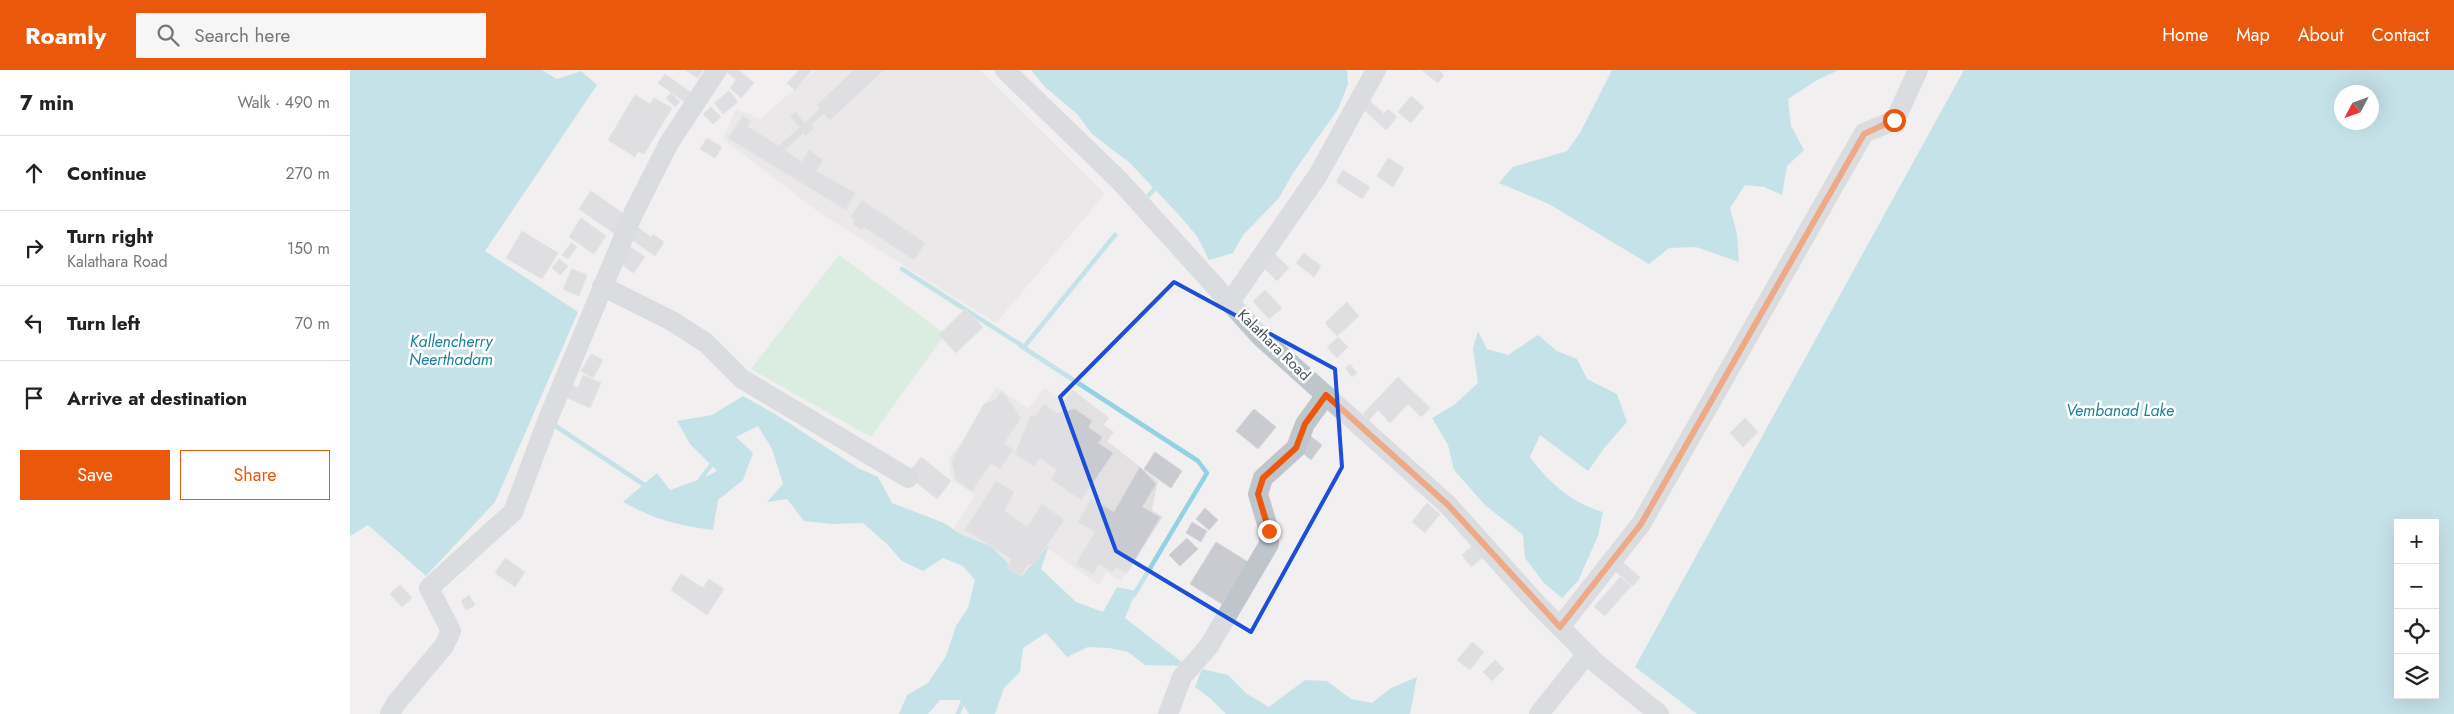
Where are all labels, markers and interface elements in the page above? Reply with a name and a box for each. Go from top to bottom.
search box [136,13,486,58]
text: Roamly [25,18,106,53]
icon: search [154,21,182,49]
text: Search here [194,22,290,49]
text: Home [2162,22,2208,48]
text: Map [2236,22,2270,48]
text: About [2298,22,2343,48]
text: Contact [2371,22,2429,48]
north arrow [2334,85,2379,130]
text: 7 min [20,88,74,118]
text: Walk · 490 m [238,91,330,114]
route start [1883,109,1906,132]
icon: ahead [20,159,48,187]
text: Continue [67,160,146,187]
text: 270 m [286,162,330,185]
text: Turn right [67,223,153,250]
icon: right [20,234,48,262]
text: 150 m [287,237,330,260]
text: Kalathara Road [67,250,168,273]
street label: Kalathara Road [1232,304,1316,386]
icon: left [20,309,48,337]
text: Turn left [67,310,140,337]
text: 70 m [295,312,330,335]
water label: Kallencherry Neerthadam [409,330,493,371]
icon: arrive [20,384,48,412]
text: Arrive at destination [67,385,247,412]
water label: Vembanad Lake [2066,399,2174,422]
button: Save [20,450,170,500]
button: Share [180,450,330,500]
map controls [2394,519,2439,699]
button: + [2394,519,2439,564]
route end [1258,520,1281,543]
button: − [2394,564,2439,609]
button: locate [2394,609,2439,654]
button: layers [2394,654,2439,699]

